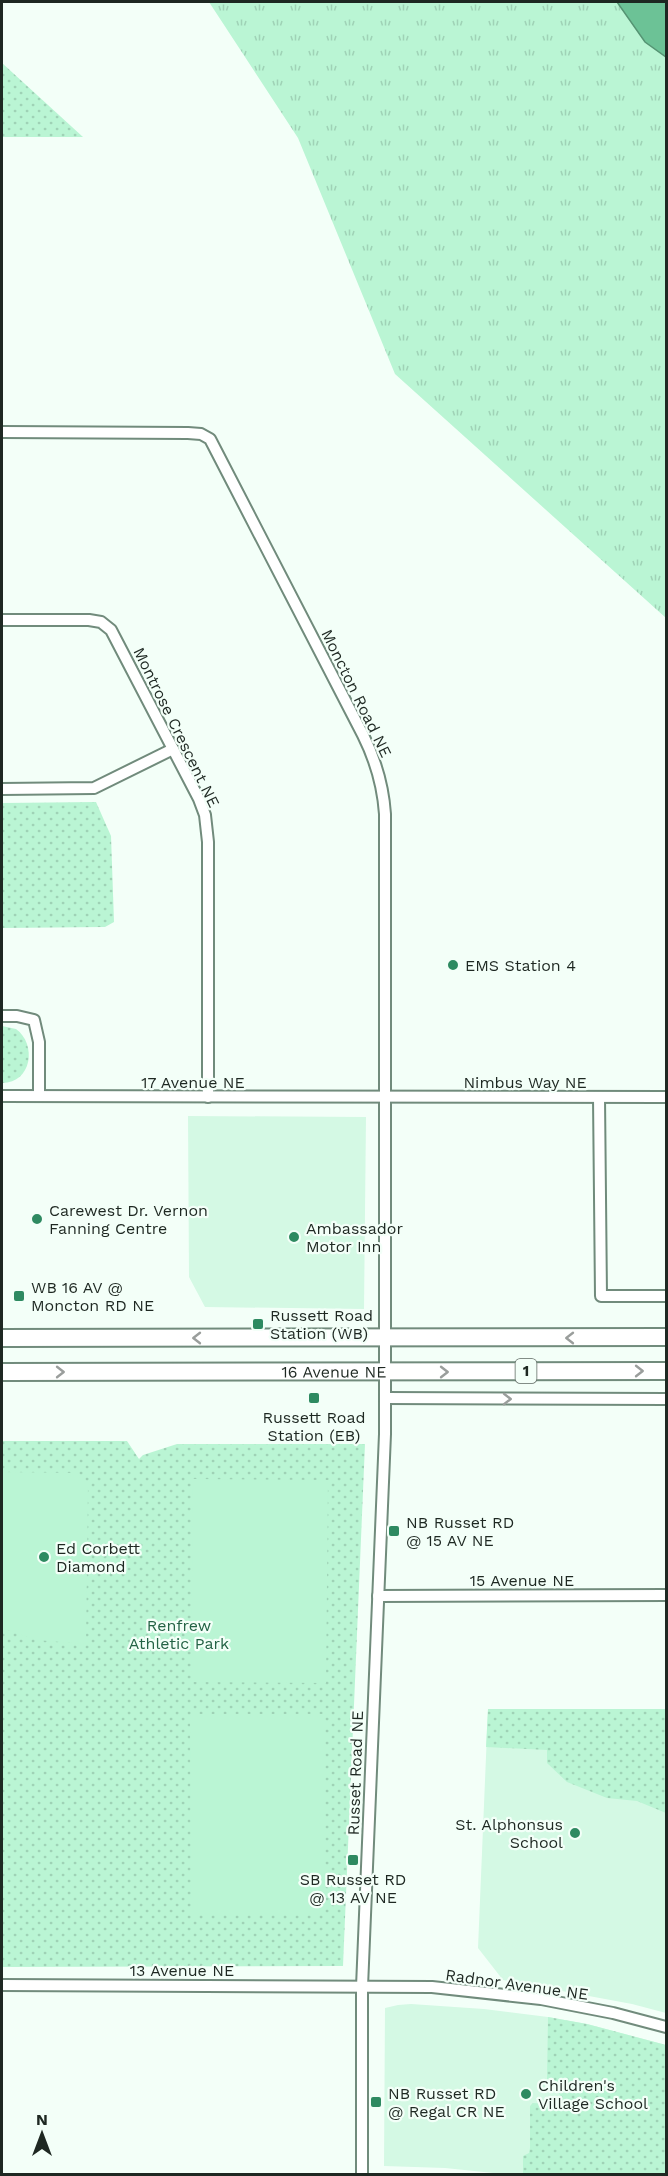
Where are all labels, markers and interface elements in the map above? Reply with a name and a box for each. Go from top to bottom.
street label: Moncton Road NE [317,626,396,760]
street label: Montrose Crescent NE [130,644,224,810]
place label: EMS Station 4 [465,956,576,975]
marker: EMS Station 4 [446,958,460,972]
street label: 17 Avenue NE [141,1073,245,1092]
street label: Nimbus Way NE [463,1073,587,1092]
place label: Carewest Dr. Vernon Fanning Centre [49,1201,208,1238]
marker: Carewest Dr. Vernon Fanning Centre [30,1212,44,1226]
place label: Ambassador Motor Inn [306,1219,403,1256]
marker: Ambassador Motor Inn [287,1230,301,1244]
place label: WB 16 AV @ Moncton RD NE [31,1278,154,1315]
marker: WB 16 AV @ Moncton RD NE [12,1289,26,1303]
place label: Russett Road Station (WB) [270,1306,373,1343]
marker: Russett Road Station (WB) [251,1317,265,1331]
one-way arrow [566,1331,575,1344]
one-way arrow [193,1332,202,1344]
road number: 1 [516,1359,536,1383]
street label: 16 Avenue NE [282,1362,386,1382]
one-way arrow [634,1365,643,1377]
one-way arrow [55,1366,64,1379]
one-way arrow [439,1366,448,1378]
marker: Russett Road Station (EB) [307,1391,321,1405]
one-way arrow [502,1393,511,1405]
place label: Russett Road Station (EB) [262,1408,366,1445]
place label: NB Russet RD @ 15 AV NE [406,1513,514,1550]
marker: NB Russet RD @ 15 AV NE [387,1524,401,1538]
place label: Ed Corbett Diamond [56,1539,140,1576]
marker: Ed Corbett Diamond [37,1550,51,1564]
street label: 15 Avenue NE [470,1571,574,1590]
park label: Renfrew Athletic Park [129,1616,229,1653]
street label: Russet Road NE [344,1710,367,1836]
place label: St. Alphonsus School [455,1815,563,1852]
marker: St. Alphonsus School [568,1826,582,1840]
marker: SB Russet RD @ 13 AV NE [346,1853,360,1867]
place label: SB Russet RD @ 13 AV NE [300,1870,406,1907]
street label: 13 Avenue NE [130,1961,234,1980]
street label: Radnor Avenue NE [444,1965,590,2004]
place label: Children's Village School [538,2076,648,2113]
place label: NB Russet RD @ Regal CR NE [388,2084,505,2121]
marker: Children's Village School [519,2087,533,2101]
marker: NB Russet RD @ Regal CR NE [369,2095,383,2109]
north arrow [12,2104,72,2164]
text: N [36,2110,48,2129]

